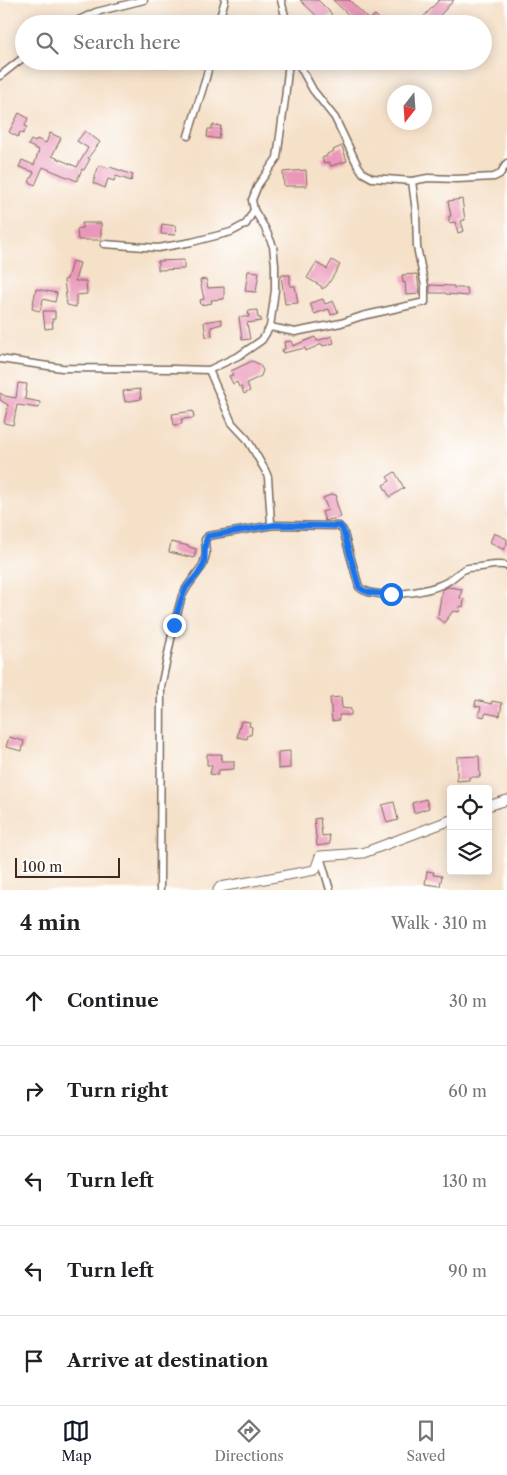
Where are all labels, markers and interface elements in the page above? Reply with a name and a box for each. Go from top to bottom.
search box [15,15,492,70]
icon: search [33,29,61,57]
text: Search here [73,31,181,54]
north arrow [387,85,432,130]
route start [380,583,403,606]
route end [163,614,186,637]
map controls [447,785,492,875]
button: locate [447,785,492,830]
button: layers [447,830,492,875]
scale bar [15,855,120,878]
text: 100 m [22,858,62,876]
text: 4 min [20,910,81,935]
text: Walk · 310 m [391,913,487,933]
icon: ahead [20,987,48,1015]
text: Continue [67,989,159,1012]
text: 30 m [449,991,487,1011]
icon: right [20,1077,48,1105]
text: Turn right [67,1079,168,1102]
text: 60 m [448,1081,487,1101]
icon: left [20,1167,48,1195]
text: Turn left [67,1169,154,1192]
text: 130 m [442,1171,487,1191]
icon: left [20,1257,48,1285]
text: Turn left [67,1259,154,1282]
text: 90 m [448,1261,487,1281]
icon: arrive [20,1347,48,1375]
text: Arrive at destination [67,1349,268,1372]
tab: Map [61,1417,92,1465]
tab: Directions [214,1417,284,1465]
tab: Saved [407,1417,445,1465]

